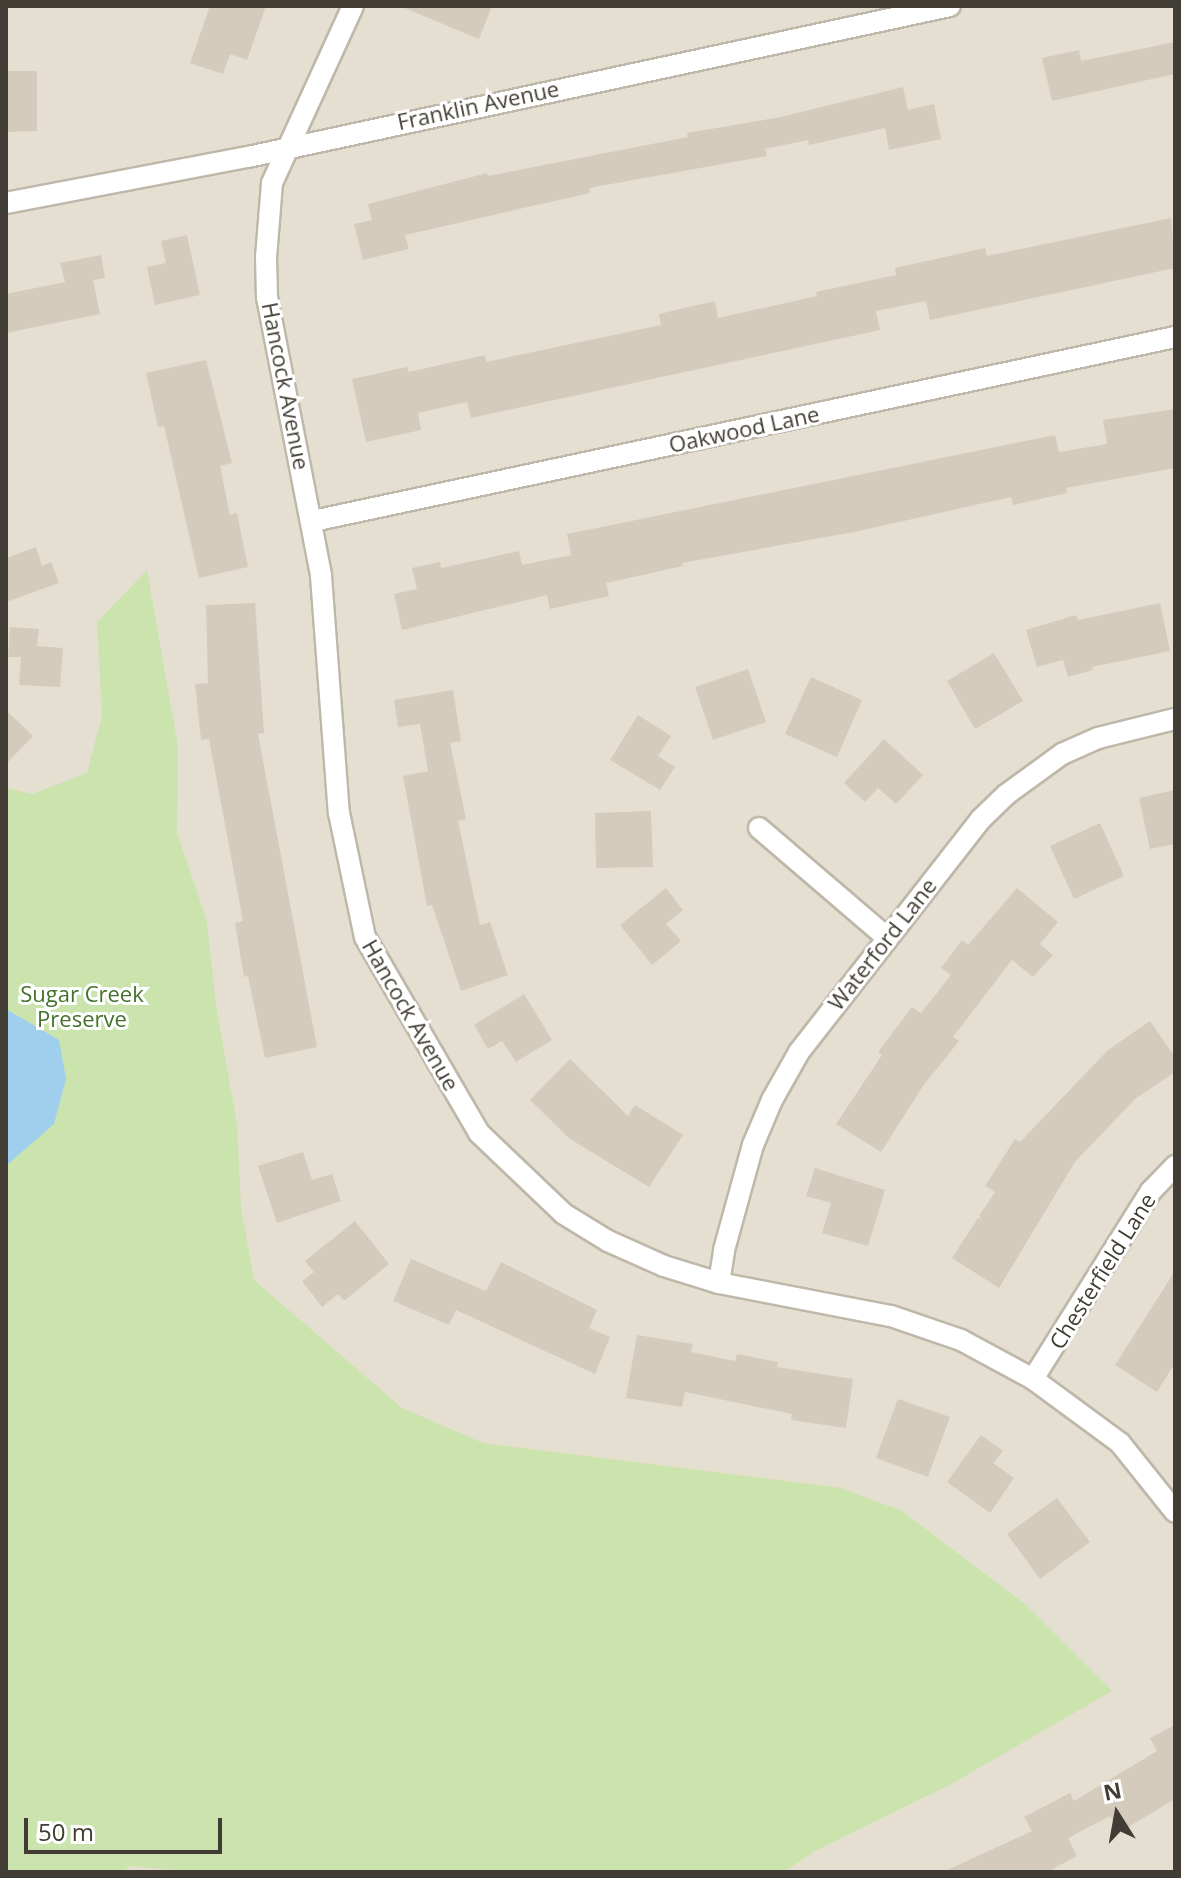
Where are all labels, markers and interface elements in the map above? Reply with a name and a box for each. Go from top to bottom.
street label: Franklin Avenue [395,75,561,135]
street label: Hancock Avenue [257,300,315,472]
street label: Oakwood Lane [666,400,822,458]
street label: Waterford Lane [822,873,942,1015]
street label: Hancock Avenue [357,935,465,1095]
park label: Sugar Creek Preserve [20,980,144,1032]
street label: Chesterfield Lane [1043,1188,1161,1354]
north arrow [1077,1774,1157,1854]
text: N [1101,1774,1124,1807]
scale bar [28,1802,226,1852]
text: 50 m [38,1815,94,1848]

